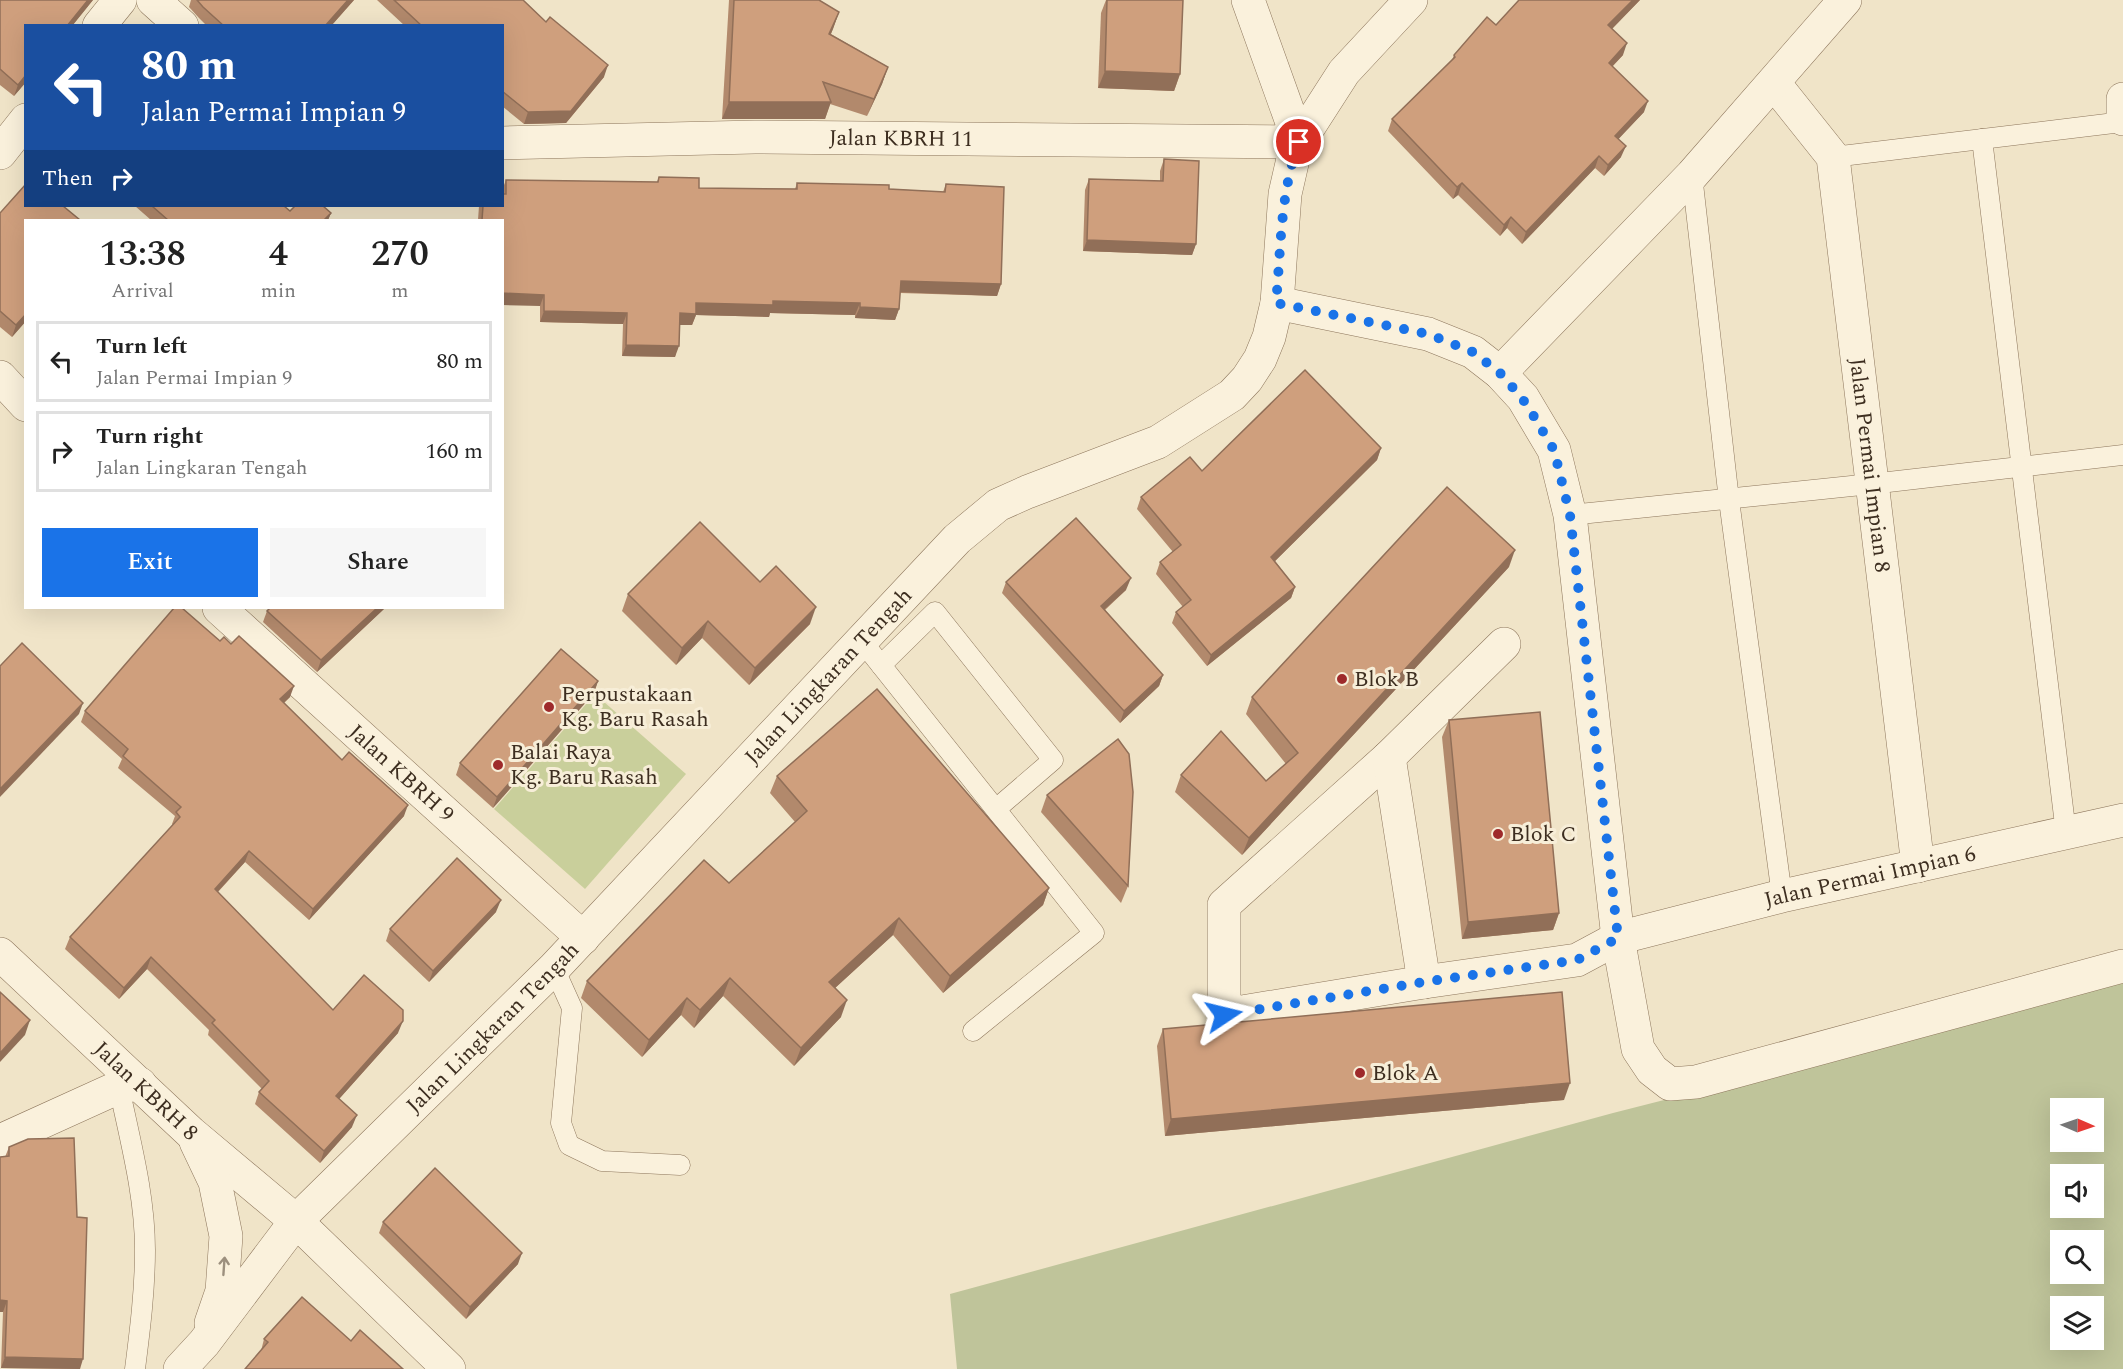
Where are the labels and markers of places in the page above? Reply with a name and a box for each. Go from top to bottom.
pin [1273,116,1324,167]
place label: Blok B [1354,663,1419,696]
marker: Blok B [1335,672,1349,686]
place label: Perpustakaan Kg. Baru Rasah [561,678,709,736]
marker: Perpustakaan Kg. Baru Rasah [542,700,556,714]
place label: Balai Raya Kg. Baru Rasah [510,736,658,794]
marker: Balai Raya Kg. Baru Rasah [491,758,505,772]
place label: Blok C [1510,818,1576,851]
marker: Blok C [1491,827,1505,841]
place label: Blok A [1372,1057,1439,1090]
marker: Blok A [1353,1066,1367,1080]

